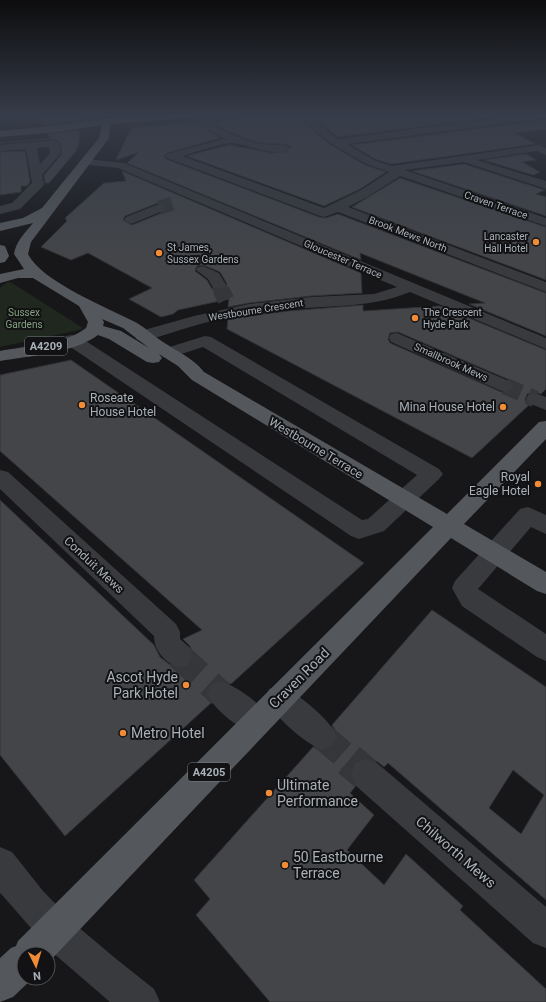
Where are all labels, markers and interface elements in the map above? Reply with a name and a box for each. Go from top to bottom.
street label: Craven Terrace [463,189,529,221]
street label: Brook Mews North [367,214,449,254]
place label: Lancaster Hall Hotel [484,231,529,254]
marker: Lancaster Hall Hotel [531,237,541,247]
street label: Gloucester Terrace [302,238,384,280]
place label: St James, Sussex Gardens [167,242,239,265]
marker: St James, Sussex Gardens [154,248,164,258]
street label: Westbourne Crescent [208,297,304,323]
park label: Sussex Gardens [5,307,43,330]
place label: The Crescent Hyde Park [423,307,482,330]
marker: The Crescent Hyde Park [410,313,420,323]
road number: A4209 [25,337,67,355]
street label: Smallbrook Mews [412,341,490,383]
place label: Roseate House Hotel [90,391,156,419]
marker: Roseate House Hotel [77,400,87,410]
place label: Mina House Hotel [399,400,495,414]
marker: Mina House Hotel [498,402,508,412]
street label: Westbourne Terrace [267,414,365,482]
place label: Royal Eagle Hotel [469,470,530,498]
marker: Royal Eagle Hotel [533,479,543,489]
street label: Conduit Mews [61,534,127,596]
street label: Craven Road [266,645,332,711]
place label: Ascot Hyde Park Hotel [106,669,178,701]
marker: Ascot Hyde Park Hotel [181,680,191,690]
place label: Metro Hotel [131,725,205,741]
marker: Metro Hotel [118,728,128,738]
road number: A4205 [188,763,230,781]
place label: Ultimate Performance [277,777,358,809]
marker: Ultimate Performance [264,788,274,798]
street label: Chilworth Mews [413,813,499,891]
place label: 50 Eastbourne Terrace [293,849,383,881]
marker: 50 Eastbourne Terrace [280,860,290,870]
north arrow [16,946,56,986]
text: N [32,969,41,982]

